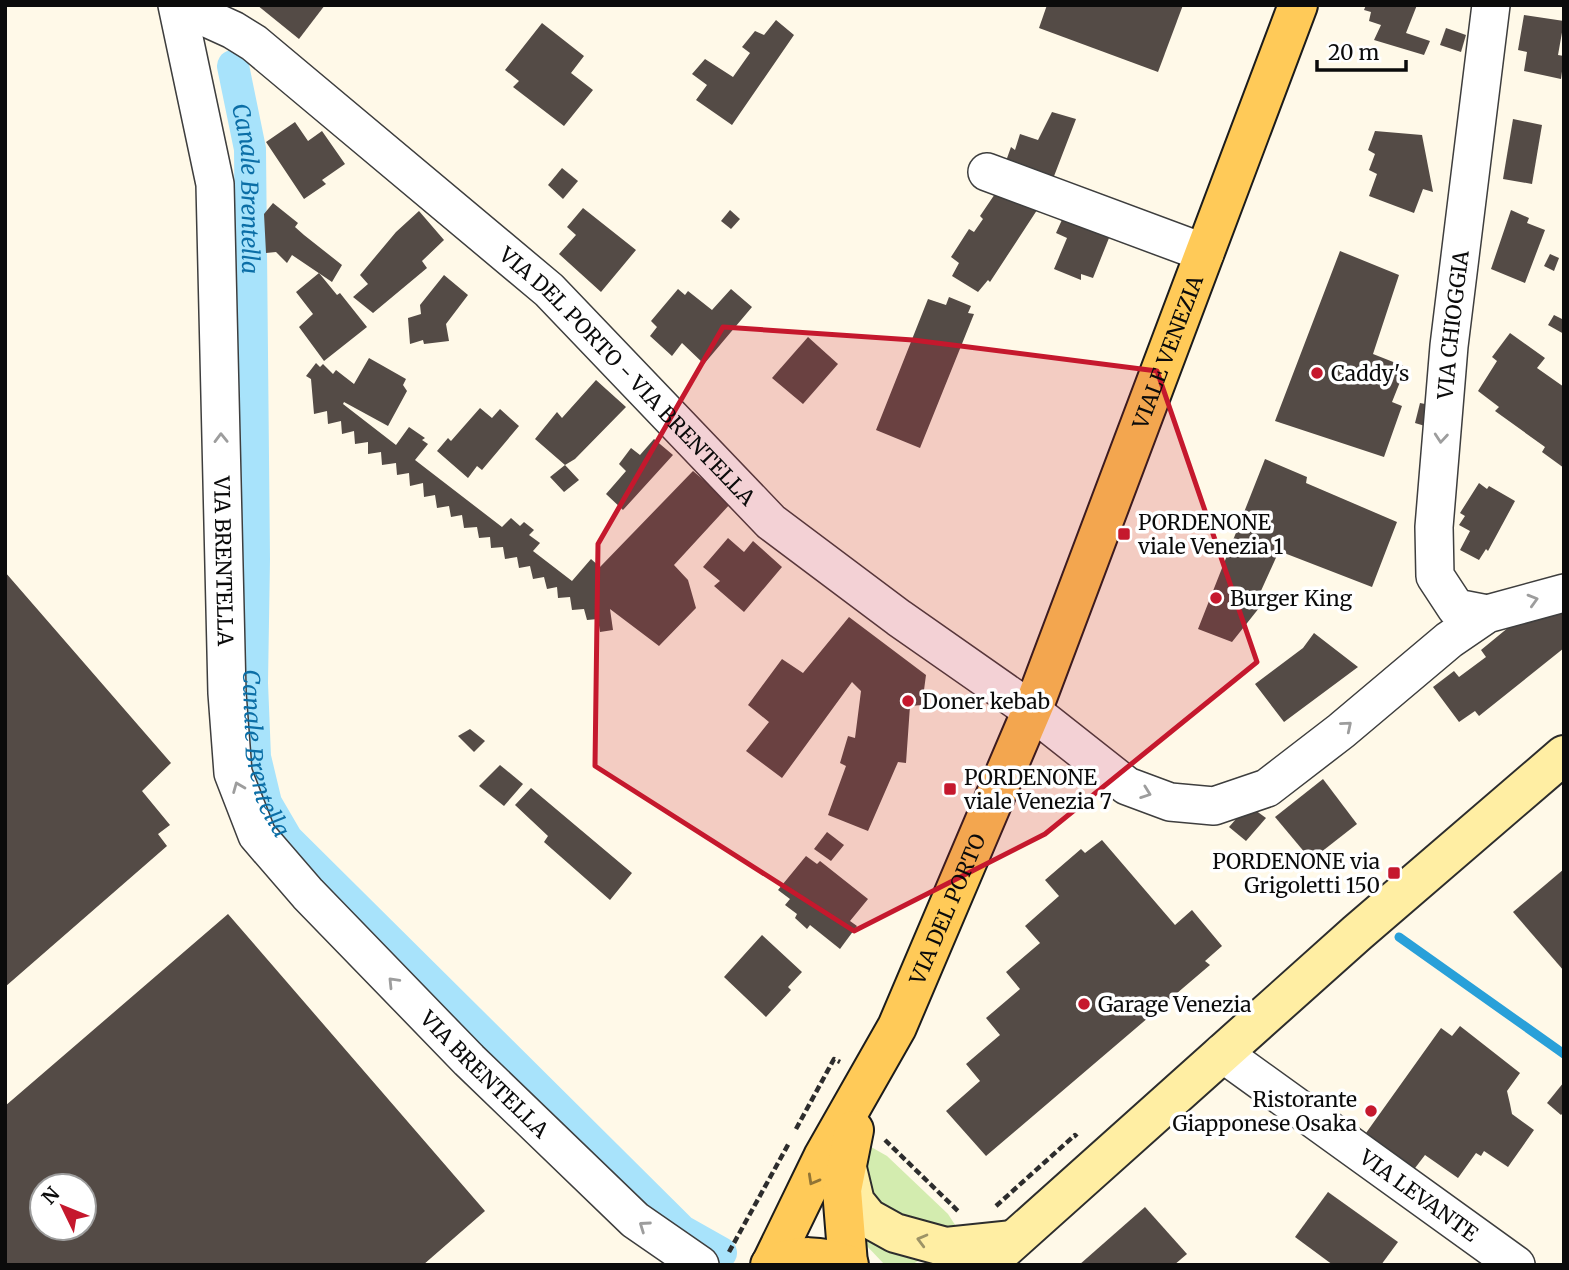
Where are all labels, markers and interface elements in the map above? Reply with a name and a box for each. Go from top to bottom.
scale bar [1317,28,1406,72]
text: 20 m [1328,39,1380,66]
water label: Canale Brentella [226,100,266,274]
street label: VIA DEL PORTO - VIA BRENTELLA [493,240,761,511]
street label: VIA CHIOGGIA [1431,249,1474,401]
street label: VIALE VENEZIA [1126,271,1209,433]
place label: Caddy's [1331,360,1409,387]
marker: Caddy's [1309,365,1325,381]
one-way arrow [213,432,229,443]
one-way arrow [1434,433,1449,444]
street label: VIA BRENTELLA [208,475,239,646]
place label: PORDENONE viale Venezia 1 [1137,509,1283,560]
marker: PORDENONE viale Venezia 1 [1116,526,1132,542]
place label: Burger King [1230,585,1353,612]
marker: Burger King [1208,590,1224,606]
one-way arrow [1527,594,1539,608]
water label: Canale Brentella [237,669,297,842]
place label: Doner kebab [922,688,1050,715]
marker: Doner kebab [900,693,916,709]
one-way arrow [1339,722,1352,734]
place label: PORDENONE viale Venezia 7 [963,764,1112,815]
one-way arrow [233,781,247,793]
marker: PORDENONE viale Venezia 7 [942,781,958,797]
one-way arrow [1139,785,1151,799]
street label: VIA DEL PORTO [903,829,991,989]
place label: PORDENONE via Grigoletti 150 [1212,848,1380,899]
marker: PORDENONE via Grigoletti 150 [1386,865,1402,881]
one-way arrow [388,977,401,990]
place label: Garage Venezia [1098,991,1251,1018]
marker: Garage Venezia [1076,996,1092,1012]
street label: VIA BRENTELLA [414,1004,555,1143]
place label: Ristorante Giapponese Osaka [1172,1086,1357,1137]
marker: Ristorante Giapponese Osaka [1363,1103,1379,1119]
street label: VIA LEVANTE [1354,1143,1484,1247]
north arrow [28,1172,98,1242]
one-way arrow [807,1173,821,1185]
text: N [37,1182,64,1209]
one-way arrow [639,1222,652,1234]
one-way arrow [916,1234,928,1248]

